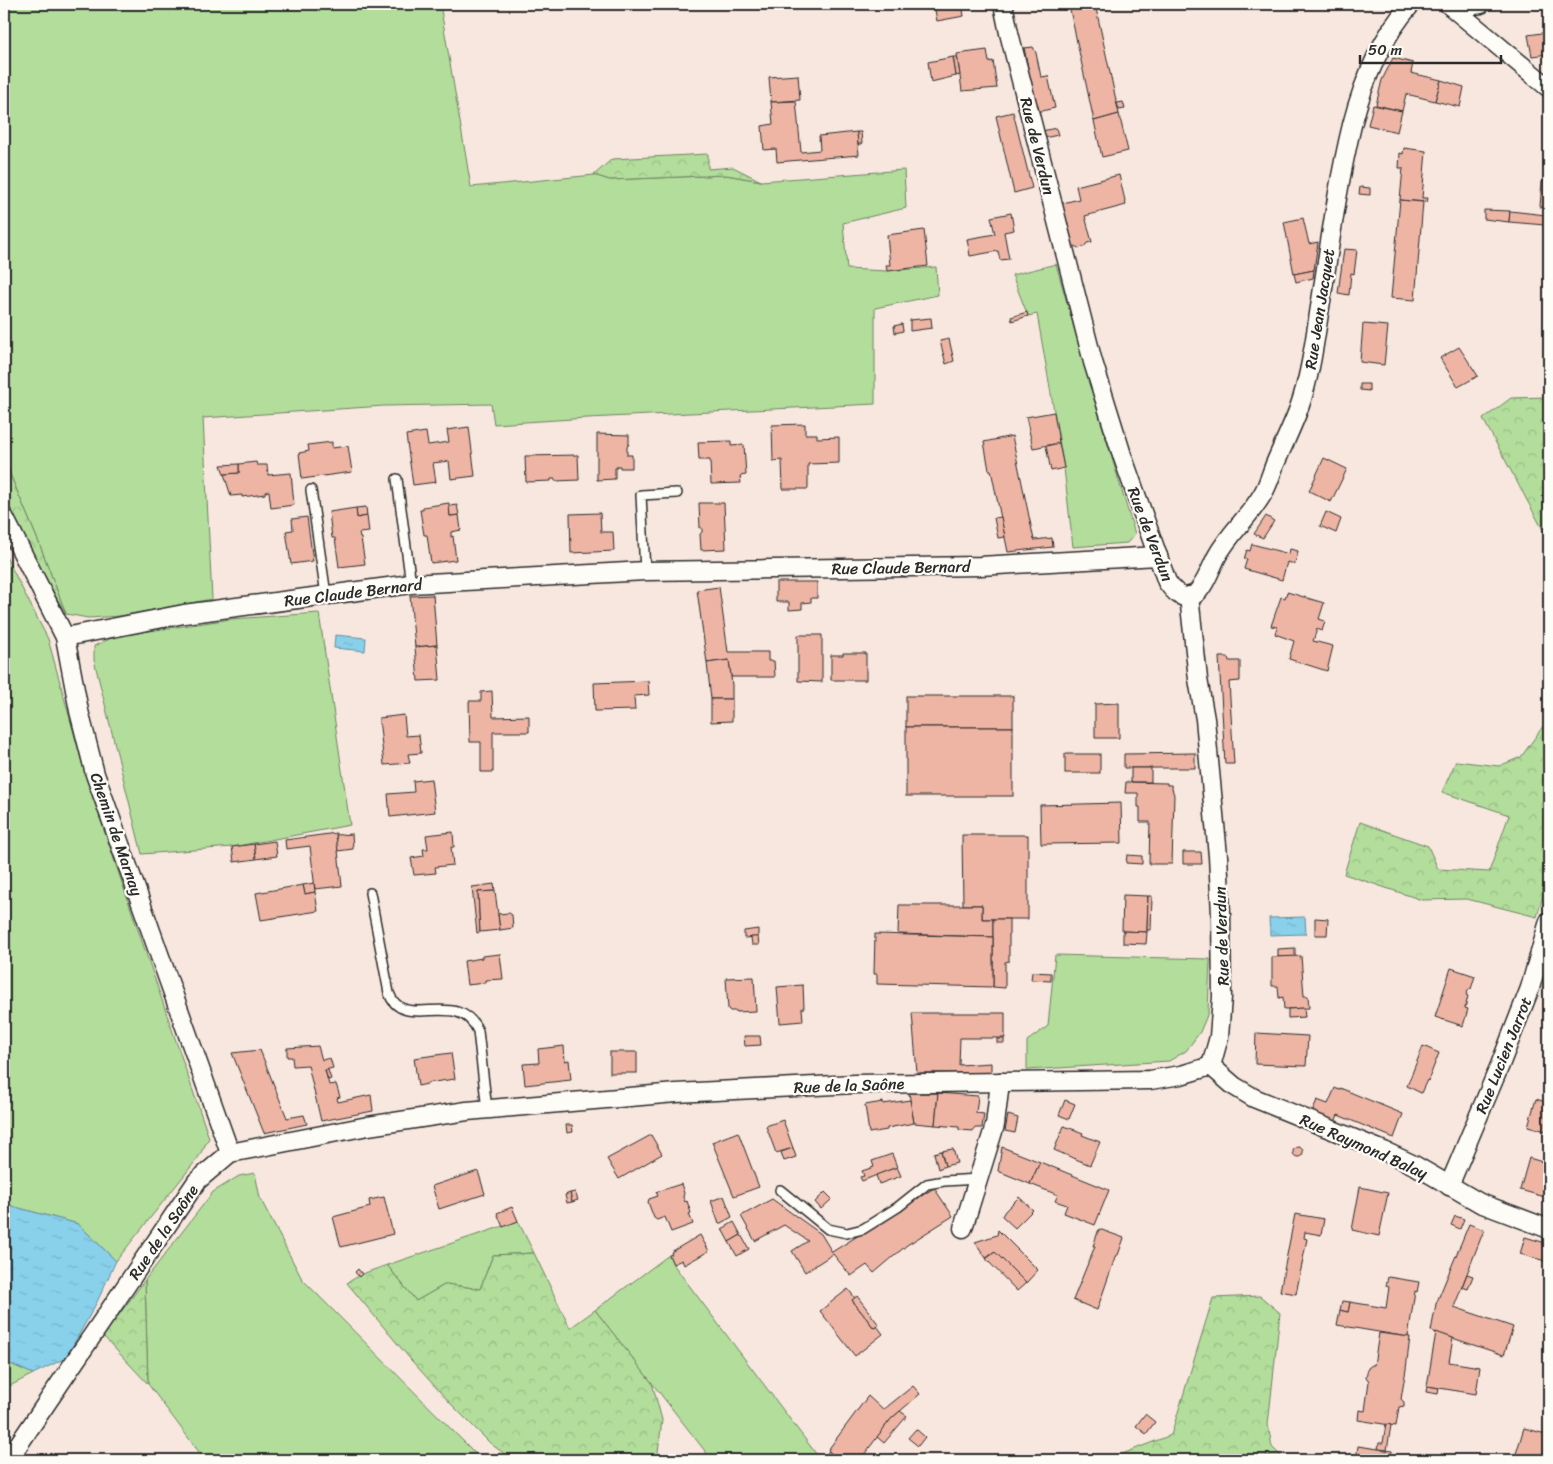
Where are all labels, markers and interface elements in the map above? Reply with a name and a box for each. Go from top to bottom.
scale bar [1360,32,1502,64]
text: 50 m [1368,37,1403,63]
street label: Rue de Verdun [1011,94,1064,198]
street label: Rue Jean Jacquet [1296,247,1343,372]
street label: Rue de Verdun [1119,482,1182,586]
street label: Rue Claude Bernard [831,552,972,583]
street label: Rue Claude Bernard [282,569,425,615]
street label: Chemin de Marnay [82,768,151,901]
street label: Rue de Verdun [1205,885,1238,986]
street label: Rue Lucien Jarrot [1467,992,1540,1118]
street label: Rue de la Saône [793,1069,905,1102]
street label: Rue Raymond Balay [1295,1105,1433,1188]
street label: Rue de la Saône [121,1178,206,1286]

